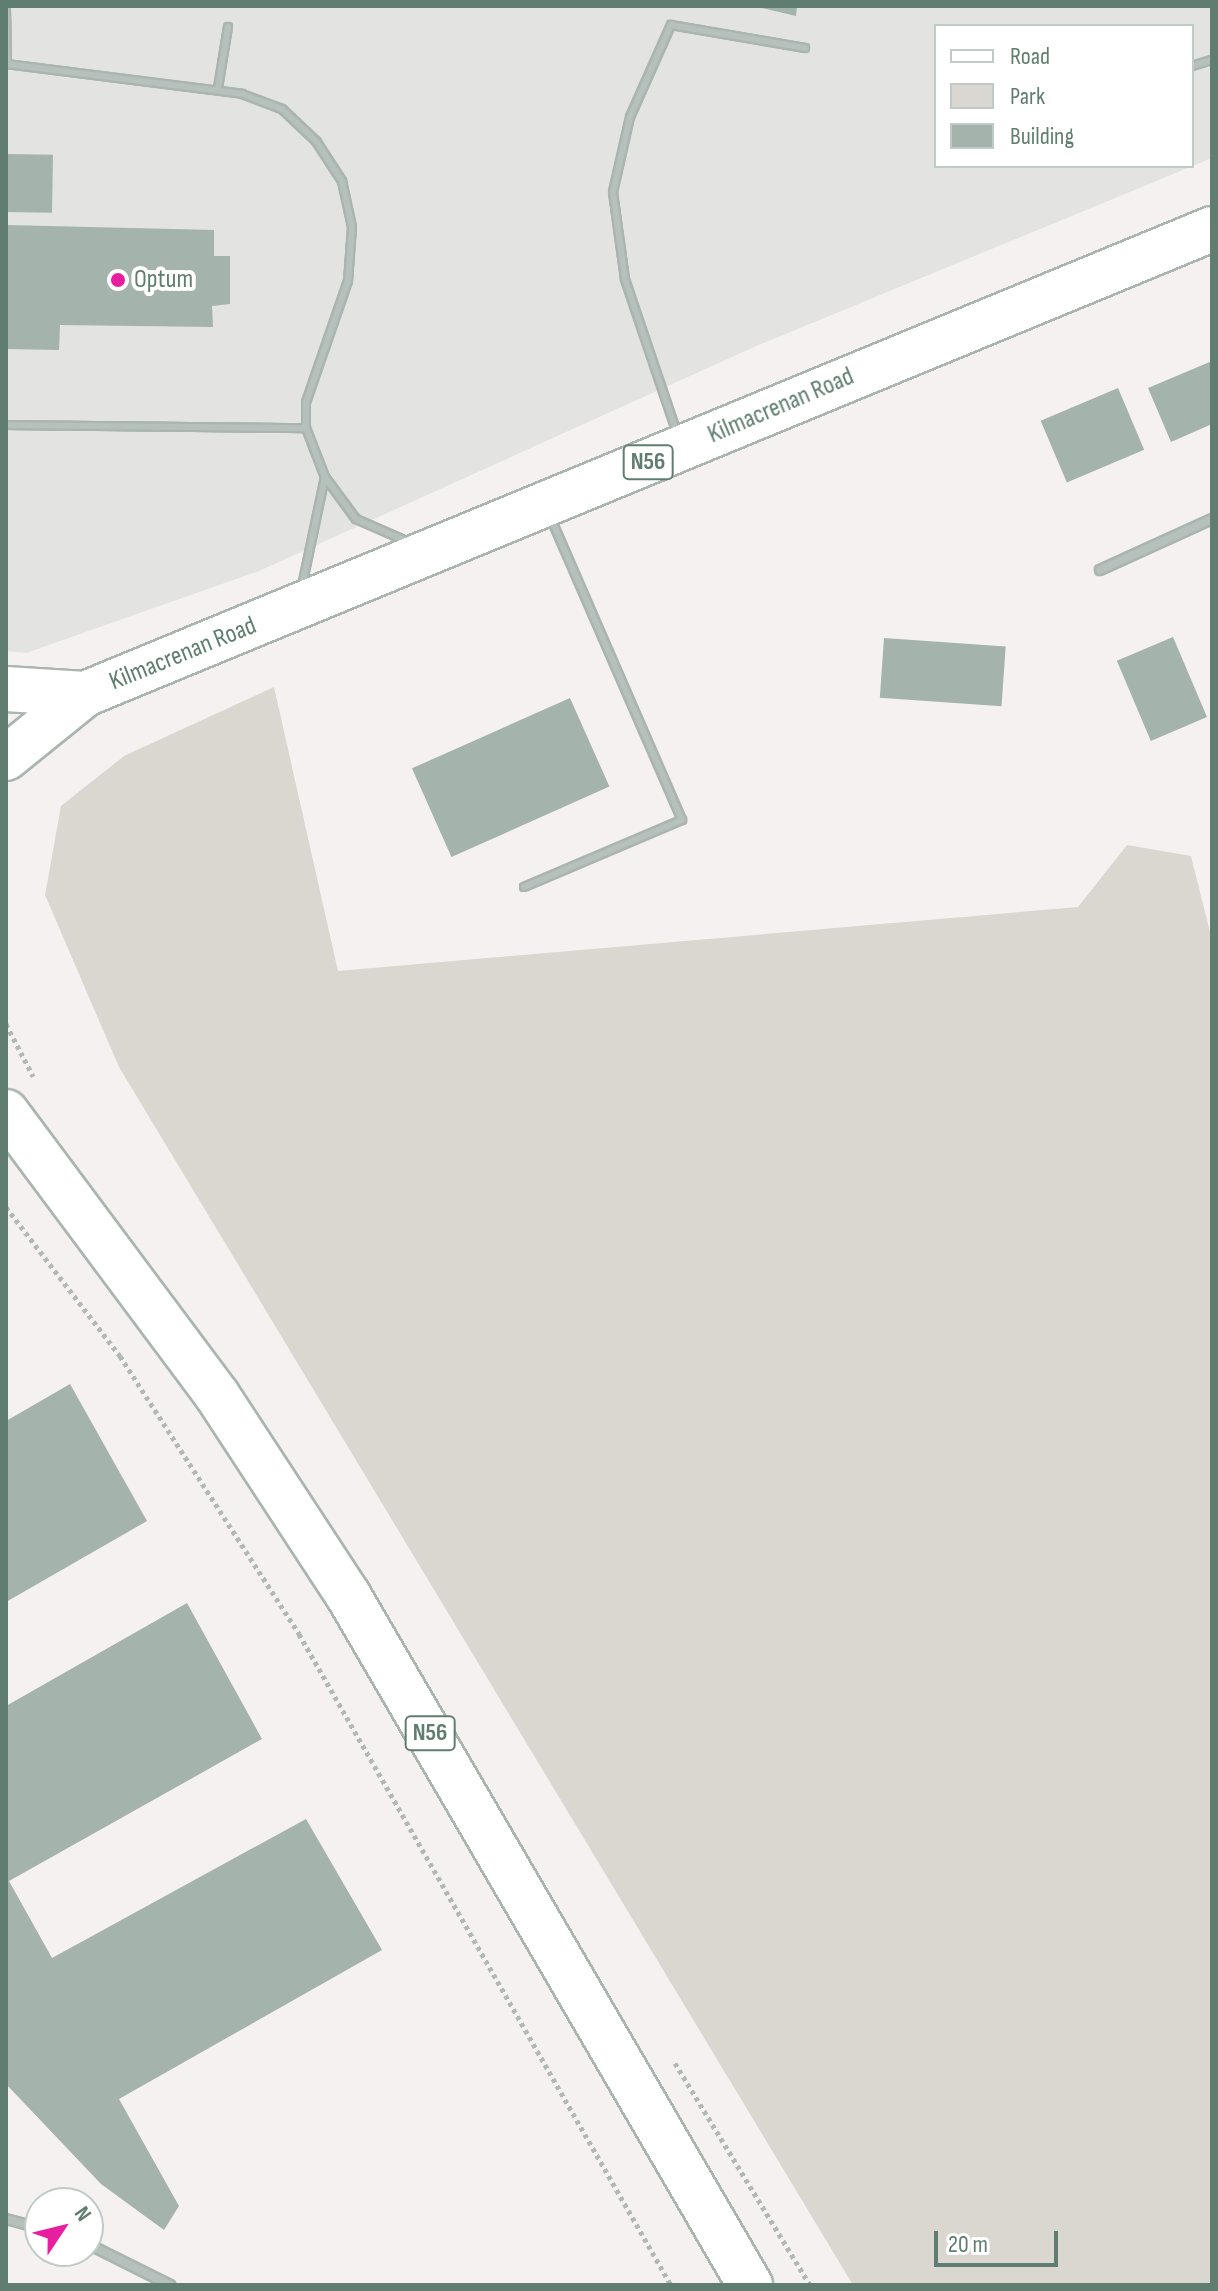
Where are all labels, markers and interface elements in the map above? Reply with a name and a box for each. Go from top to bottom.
legend [934,24,1194,168]
text: Road [1010,42,1050,71]
text: Park [1010,82,1045,111]
text: Building [1010,122,1074,151]
place label: Optum [134,264,193,296]
marker: Optum [109,271,127,289]
street label: Kilmacrenan Road [703,361,859,451]
road number: N56 [622,442,674,482]
street label: Kilmacrenan Road [105,610,261,698]
road number: N56 [404,1713,456,1753]
north arrow [24,2187,104,2267]
text: N [68,2202,97,2227]
scale bar [938,2215,1062,2265]
text: 20 m [948,2230,988,2259]

